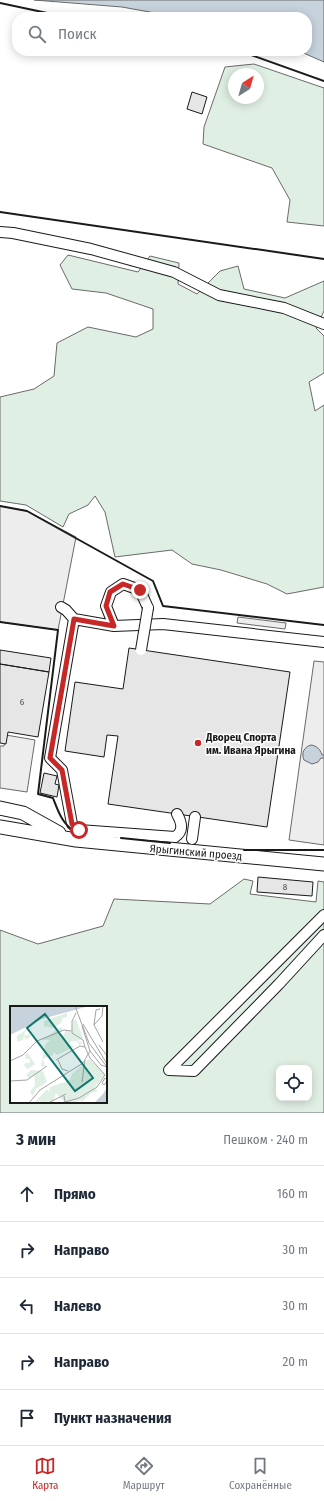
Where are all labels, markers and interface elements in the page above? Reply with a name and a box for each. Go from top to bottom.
search box [12,12,312,56]
icon: search [26,23,48,45]
text: Поиск [58,25,96,43]
north arrow [228,68,264,104]
route end [131,581,149,599]
house number: 6 [20,697,25,707]
place label: Дворец Спорта им. Ивана Ярыгина [205,731,296,757]
marker: Дворец Спорта им. Ивана Ярыгина [193,738,203,748]
route start [70,821,88,839]
street label: Ярыгинский проезд [149,842,243,863]
house number: 8 [283,882,288,892]
inset map [10,1006,107,1103]
map controls [276,1065,312,1101]
button: locate [276,1065,312,1101]
text: 3 мин [16,1129,56,1150]
text: Пешком · 240 m [223,1132,308,1147]
icon: ahead [16,1183,38,1205]
text: Прямо [54,1185,96,1203]
text: 160 m [277,1186,308,1201]
icon: right [16,1239,38,1261]
text: Направо [54,1241,109,1259]
text: 30 m [282,1242,308,1257]
icon: left [16,1295,38,1317]
text: Налево [54,1297,101,1315]
text: 30 m [282,1298,308,1313]
icon: right [16,1351,38,1373]
text: Направо [54,1353,109,1371]
text: 20 m [282,1354,308,1369]
icon: arrive [16,1407,38,1429]
text: Пункт назначения [54,1409,172,1427]
tab: Карта [32,1455,58,1492]
tab: Маршрут [123,1455,165,1492]
tab: Сохранённые [229,1455,292,1492]

